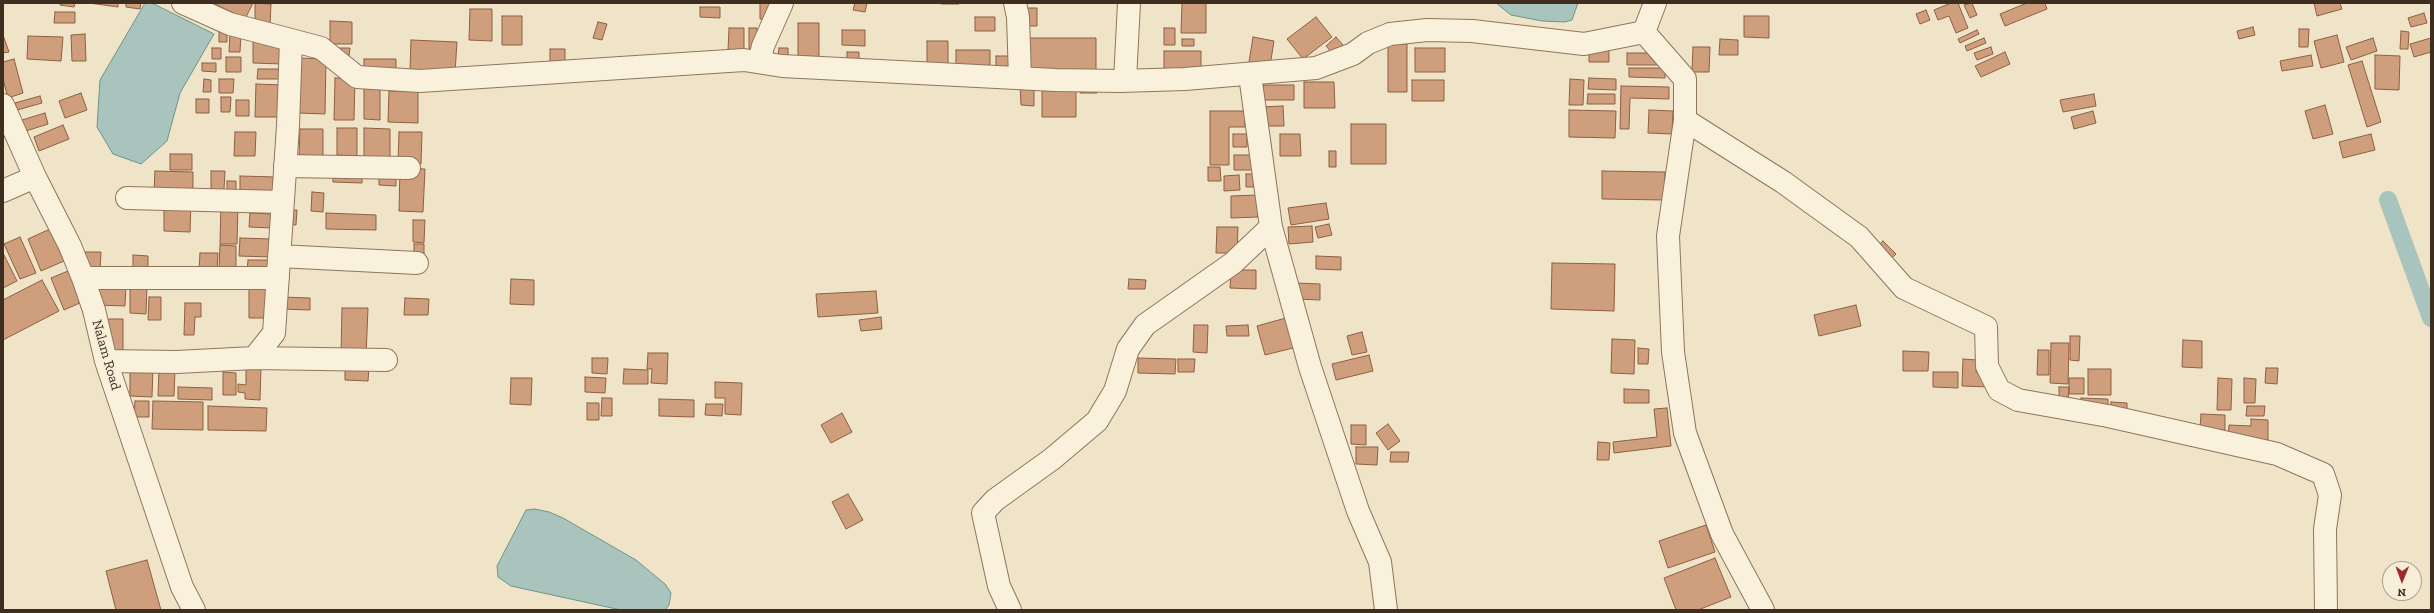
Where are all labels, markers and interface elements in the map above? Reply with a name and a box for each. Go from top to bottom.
street label: Nalam Road [88,318,124,392]
north arrow [2382,561,2422,601]
text: N [2397,586,2406,599]

